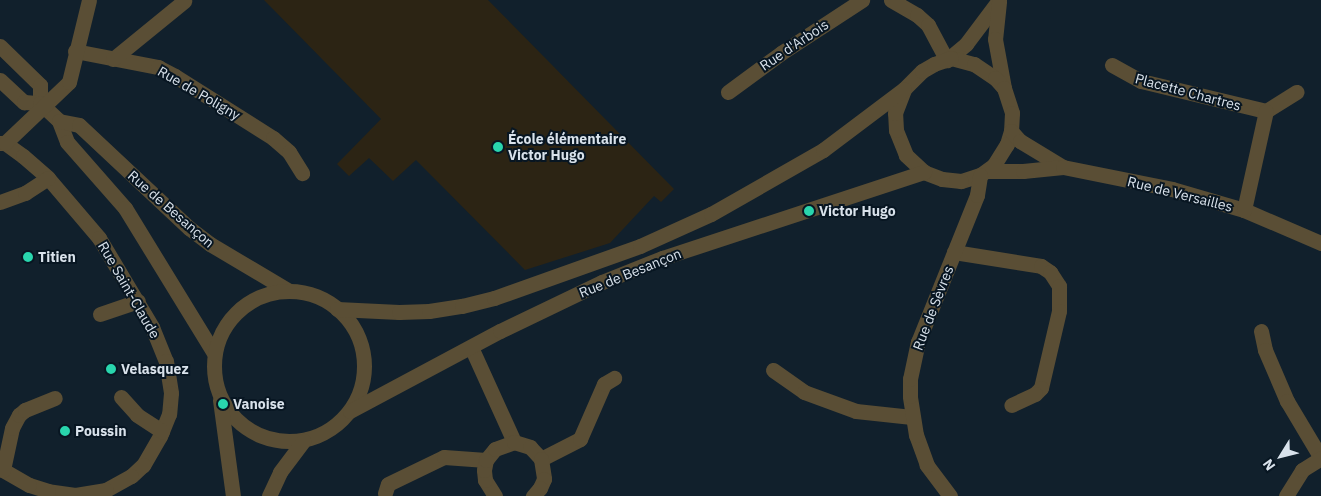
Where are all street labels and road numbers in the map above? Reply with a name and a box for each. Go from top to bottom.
street label: Rue d'Arbois [757,16,831,74]
street label: Rue de Poligny [155,63,243,123]
street label: Placette Chartres [1133,70,1243,114]
street label: Rue de Besançon [124,167,218,251]
street label: Rue de Versailles [1126,173,1234,215]
street label: Rue Saint-Claude [94,239,164,341]
street label: Rue de Besançon [576,245,684,301]
street label: Rue de Sèvres [909,263,957,353]

